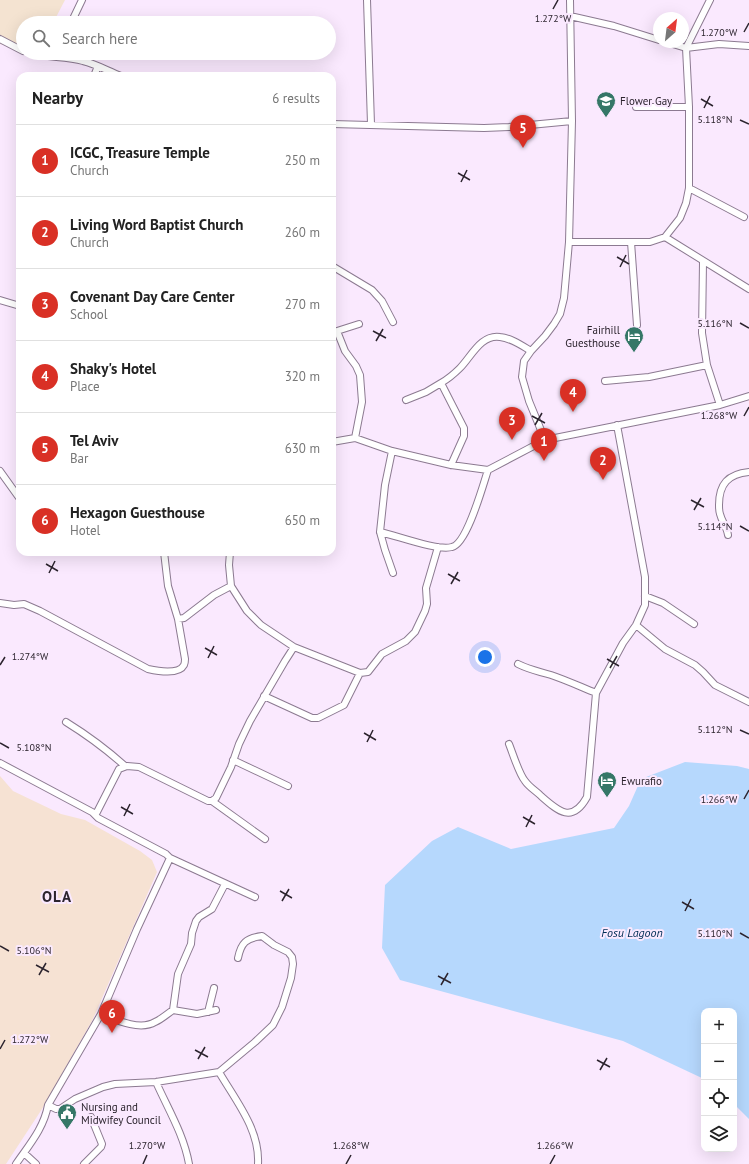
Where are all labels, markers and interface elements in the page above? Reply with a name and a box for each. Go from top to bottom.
text: 1.272°W [535,12,572,25]
north arrow [653,12,689,48]
search box [16,16,336,60]
text: 1.270°W [701,26,738,39]
icon: search [30,27,52,49]
text: Search here [62,29,138,48]
text: Nearby [32,87,83,109]
text: 6 results [272,90,320,107]
school or university icon: Flower Gay [595,90,617,118]
place label: Flower Gay [620,94,673,108]
text: 5.118°N [698,113,732,126]
pin: 5 [510,115,536,148]
text: ICGC, Treasure Temple [70,143,210,162]
text: 1 [41,152,49,169]
text: 250 m [285,152,320,169]
text: Church [70,162,109,179]
text: Living Word Baptist Church [70,215,243,234]
text: 2 [41,224,49,241]
text: 260 m [285,224,320,241]
text: Church [70,234,109,251]
text: Covenant Day Care Center [70,287,234,306]
text: 3 [41,296,49,313]
text: 270 m [285,296,320,313]
text: School [70,306,108,323]
text: 5.116°N [698,317,732,330]
place label: Fairhill Guesthouse [565,323,621,350]
hotel icon: Fairhill Guesthouse [623,325,645,353]
text: Shaky's Hotel [70,359,156,378]
text: 4 [41,368,49,385]
text: 320 m [285,368,320,385]
text: Place [70,378,100,395]
pin: 4 [560,379,586,412]
pin: 3 [499,407,525,440]
text: 1.268°W [701,409,738,422]
pin: 1 [531,428,557,461]
text: Tel Aviv [70,431,118,450]
text: 5 [41,440,49,457]
text: 630 m [285,440,320,457]
pin: 2 [590,447,616,480]
text: Bar [70,450,88,467]
text: Hexagon Guesthouse [70,503,205,522]
text: 6 [41,512,49,529]
text: 650 m [285,512,320,529]
text: 5.114°N [698,520,732,533]
text: Hotel [70,522,100,539]
your location [475,647,495,667]
text: 1.274°W [12,650,49,663]
text: 5.112°N [698,723,732,736]
text: 5.108°N [17,741,51,754]
hotel icon: Ewurafio [596,770,618,798]
place label: Ewurafio [621,774,662,788]
text: 1.266°W [701,793,738,806]
district label: OLA [42,887,72,906]
water label: Fosu Lagoon [601,925,663,940]
text: 5.110°N [698,927,732,940]
text: 5.106°N [17,944,51,957]
pin: 6 [99,1000,125,1033]
map controls [701,1008,737,1152]
button: + [701,1008,737,1044]
text: 1.272°W [12,1033,49,1046]
button: − [701,1044,737,1080]
button: locate [701,1080,737,1116]
place label: Nursing and Midwifey Council [81,1100,162,1127]
public building icon: Nursing and Midwifey Council [56,1102,78,1130]
button: layers [701,1116,737,1152]
text: 1.270°W [129,1139,166,1152]
text: 1.268°W [333,1139,370,1152]
text: 1.266°W [537,1139,574,1152]

